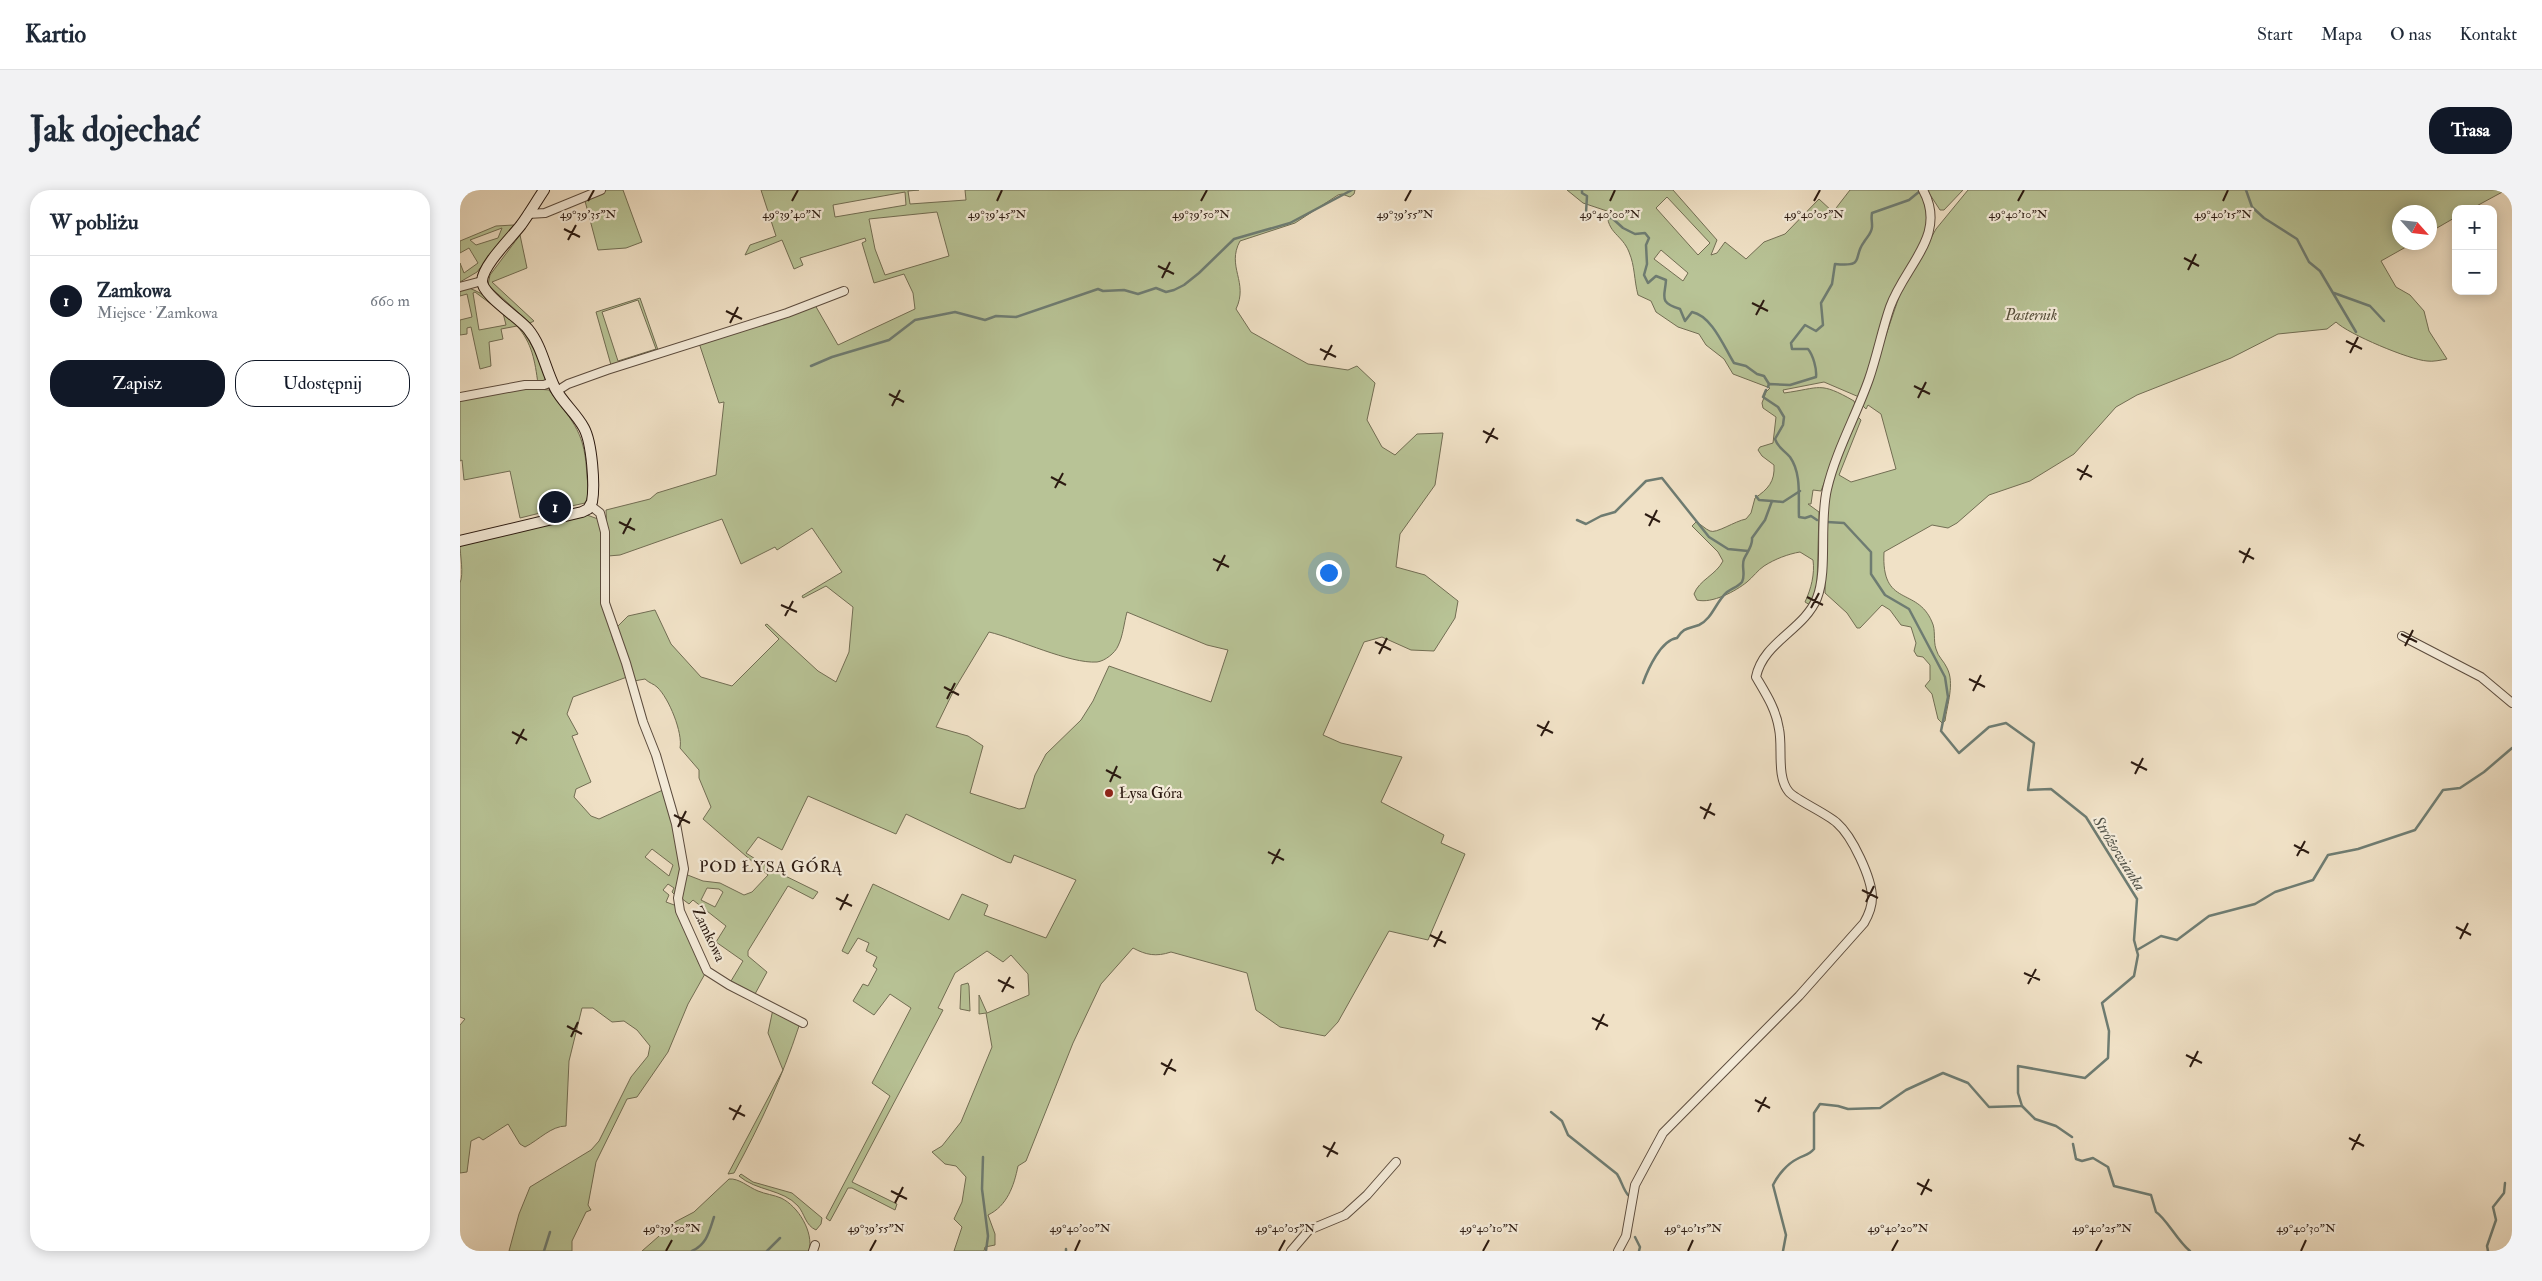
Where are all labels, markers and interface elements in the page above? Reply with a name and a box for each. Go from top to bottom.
text: Kartio [25,19,86,50]
text: Start [2257,23,2293,46]
text: Mapa [2321,23,2362,46]
text: O nas [2390,23,2431,46]
text: Kontakt [2459,23,2517,46]
button: Trasa [2429,107,2512,154]
text: Jak dojechać [30,108,200,152]
north arrow [2392,205,2437,250]
map controls [2452,205,2497,295]
button: + [2452,205,2497,250]
text: 49°39'35"N [560,207,617,222]
text: 49°39'40"N [762,207,822,222]
text: 49°39'45"N [968,207,1026,222]
text: 49°39'50"N [1172,207,1230,222]
text: 49°39'55"N [1376,207,1434,222]
text: 49°40'00"N [1580,207,1641,222]
text: 49°40'05"N [1784,207,1844,222]
text: 49°40'10"N [1989,207,2048,222]
text: 49°40'15"N [2194,207,2252,222]
text: W pobliżu [50,209,139,236]
button: − [2452,250,2497,295]
text: Zamkowa [97,279,171,303]
text: 1 [63,291,69,311]
text: 660 m [370,291,410,311]
text: Miejsce · Zamkowa [97,303,218,323]
park label: Pasternik [2004,306,2057,325]
button: Zapisz [50,360,225,407]
button: Udostępnij [235,360,410,407]
pin: 1 [539,488,571,526]
your location [1316,560,1342,586]
place label: Łysa Góra [1119,784,1183,803]
marker: Łysa Góra [1103,787,1115,799]
water label: Stróżowianka [2088,811,2150,895]
district label: POD ŁYSĄ GÓRĄ [699,856,843,877]
street label: Zamkowa [688,904,730,965]
text: 49°39'50"N [643,1221,701,1236]
text: 49°39'55"N [847,1221,905,1236]
text: 49°40'00"N [1050,1221,1111,1236]
text: 49°40'05"N [1255,1221,1315,1236]
text: 49°40'10"N [1460,1221,1519,1236]
text: 49°40'15"N [1664,1221,1722,1236]
text: 49°40'20"N [1868,1221,1929,1236]
text: 49°40'25"N [2072,1221,2132,1236]
text: 49°40'30"N [2276,1221,2336,1236]

